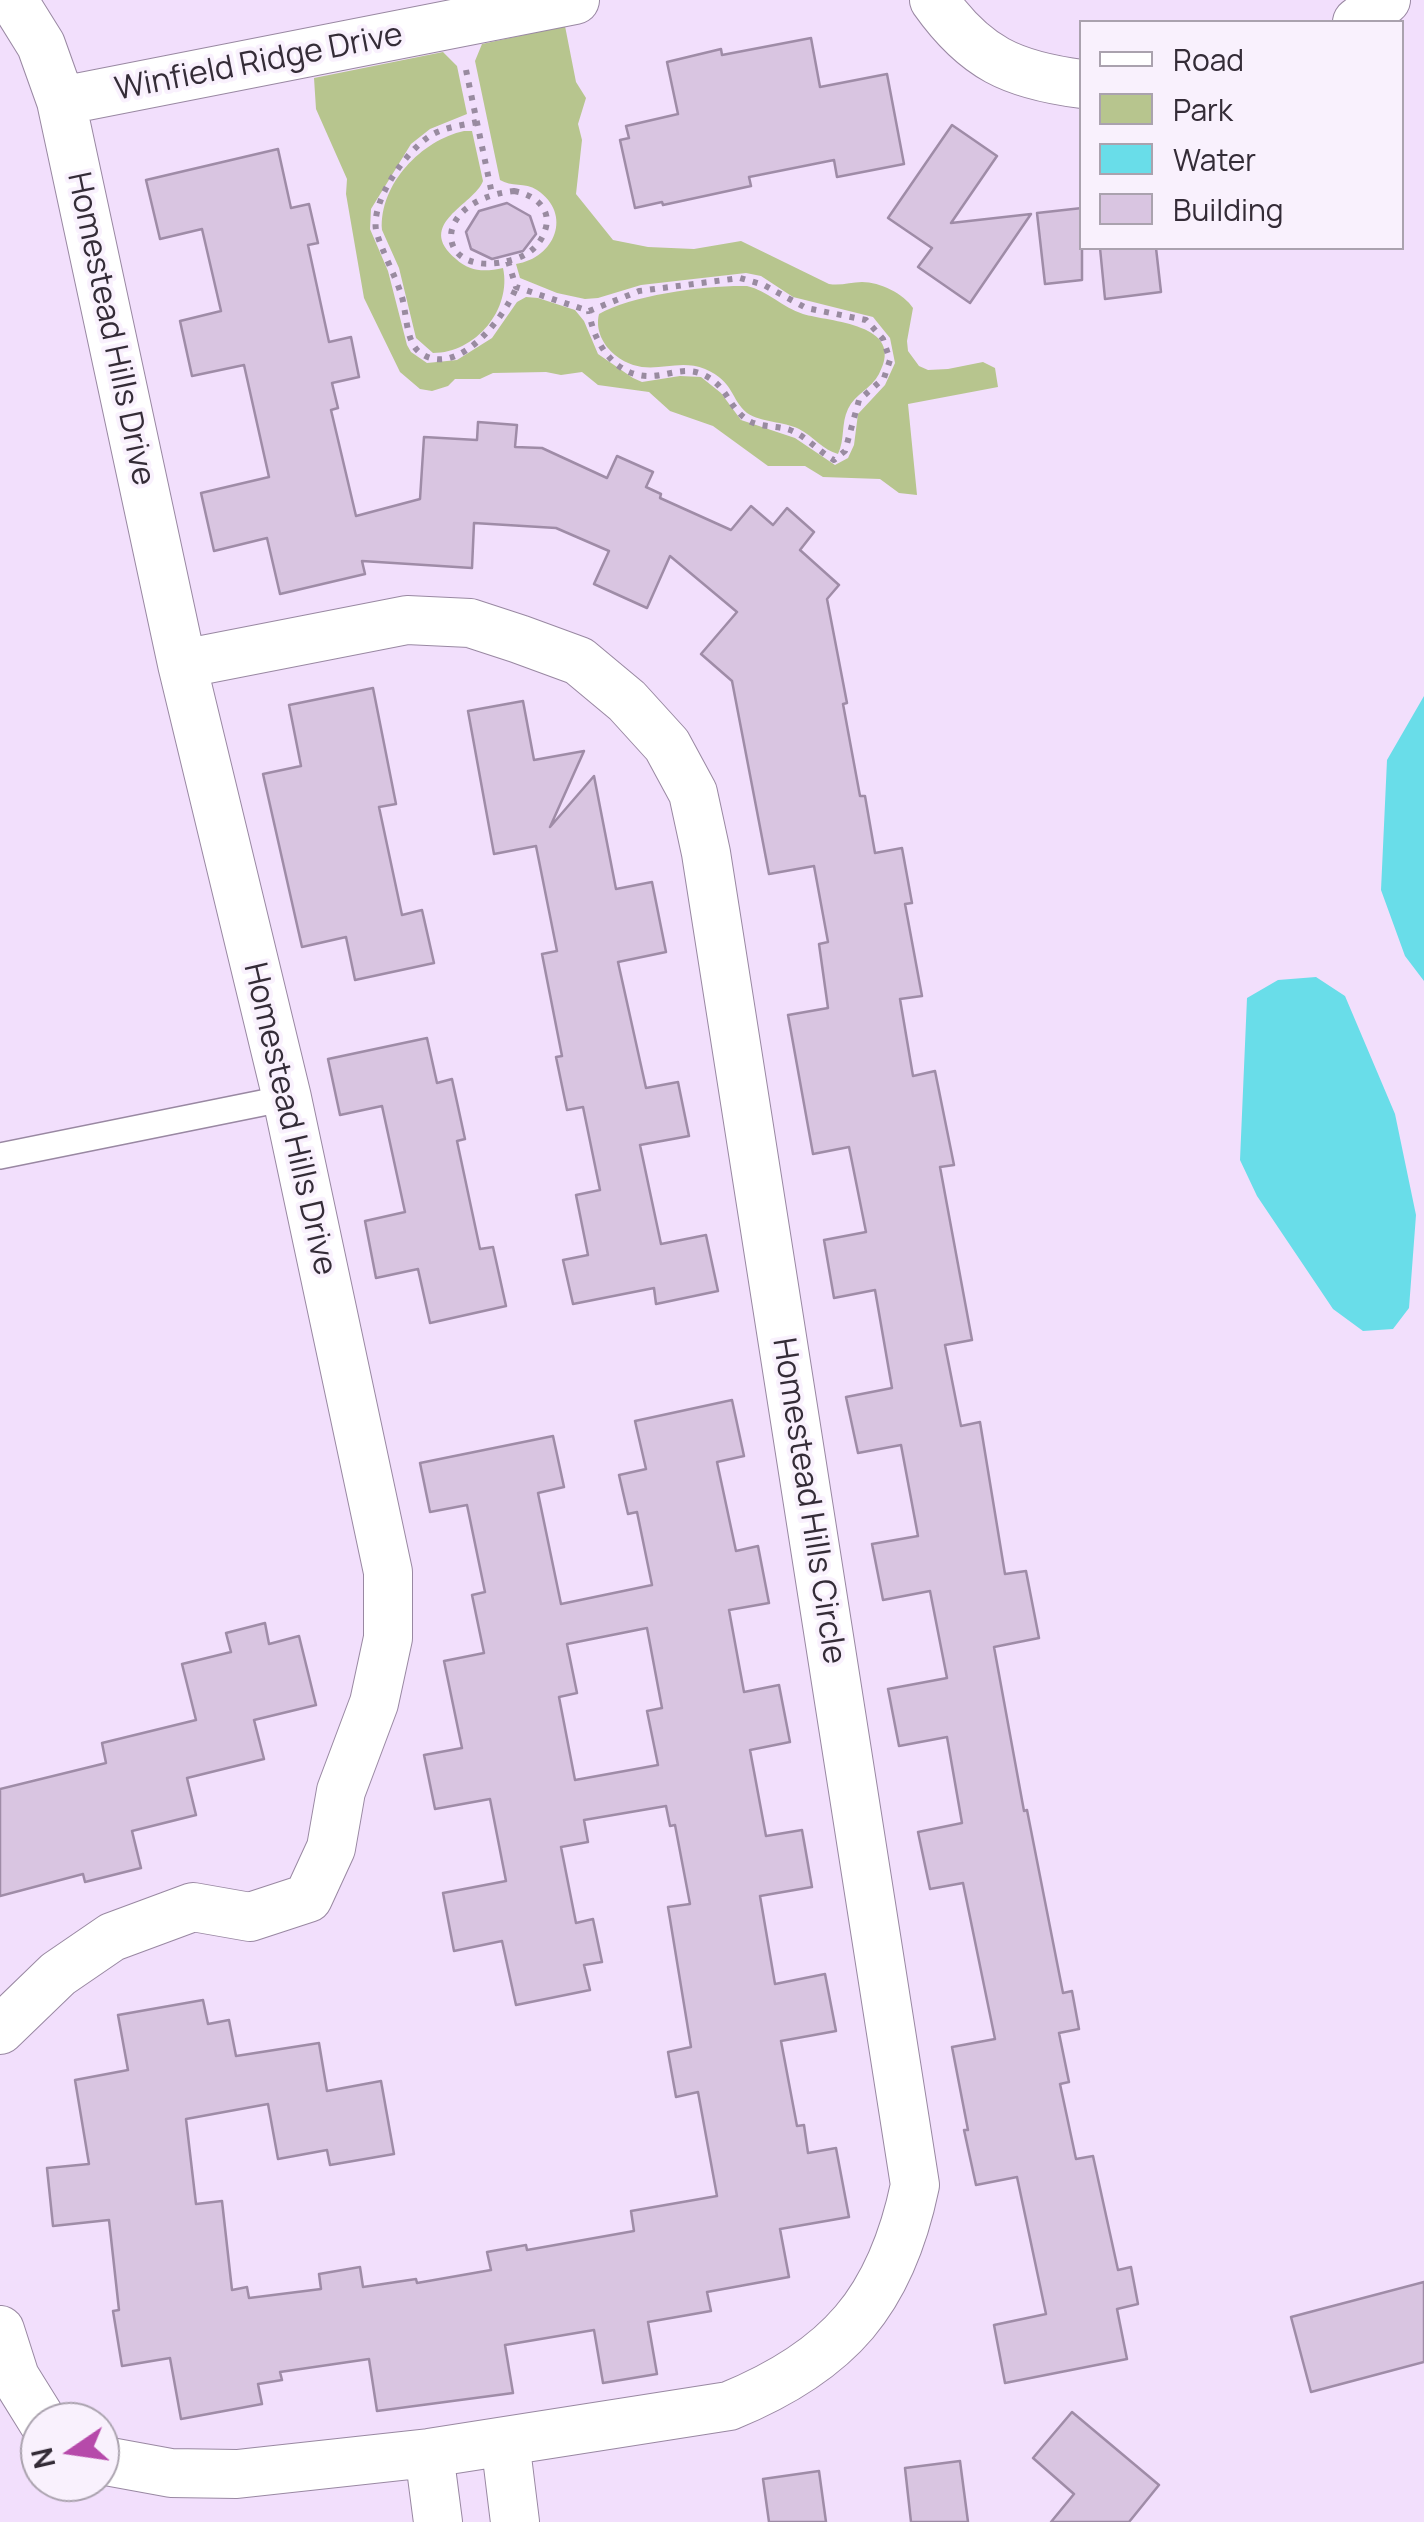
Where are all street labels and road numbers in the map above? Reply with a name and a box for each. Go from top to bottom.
street label: Winfield Ridge Drive [112,16,406,110]
street label: Homestead Hills Drive [58,169,162,489]
street label: Homestead Hills Drive [234,959,344,1279]
street label: Homestead Hills Circle [763,1335,853,1667]

